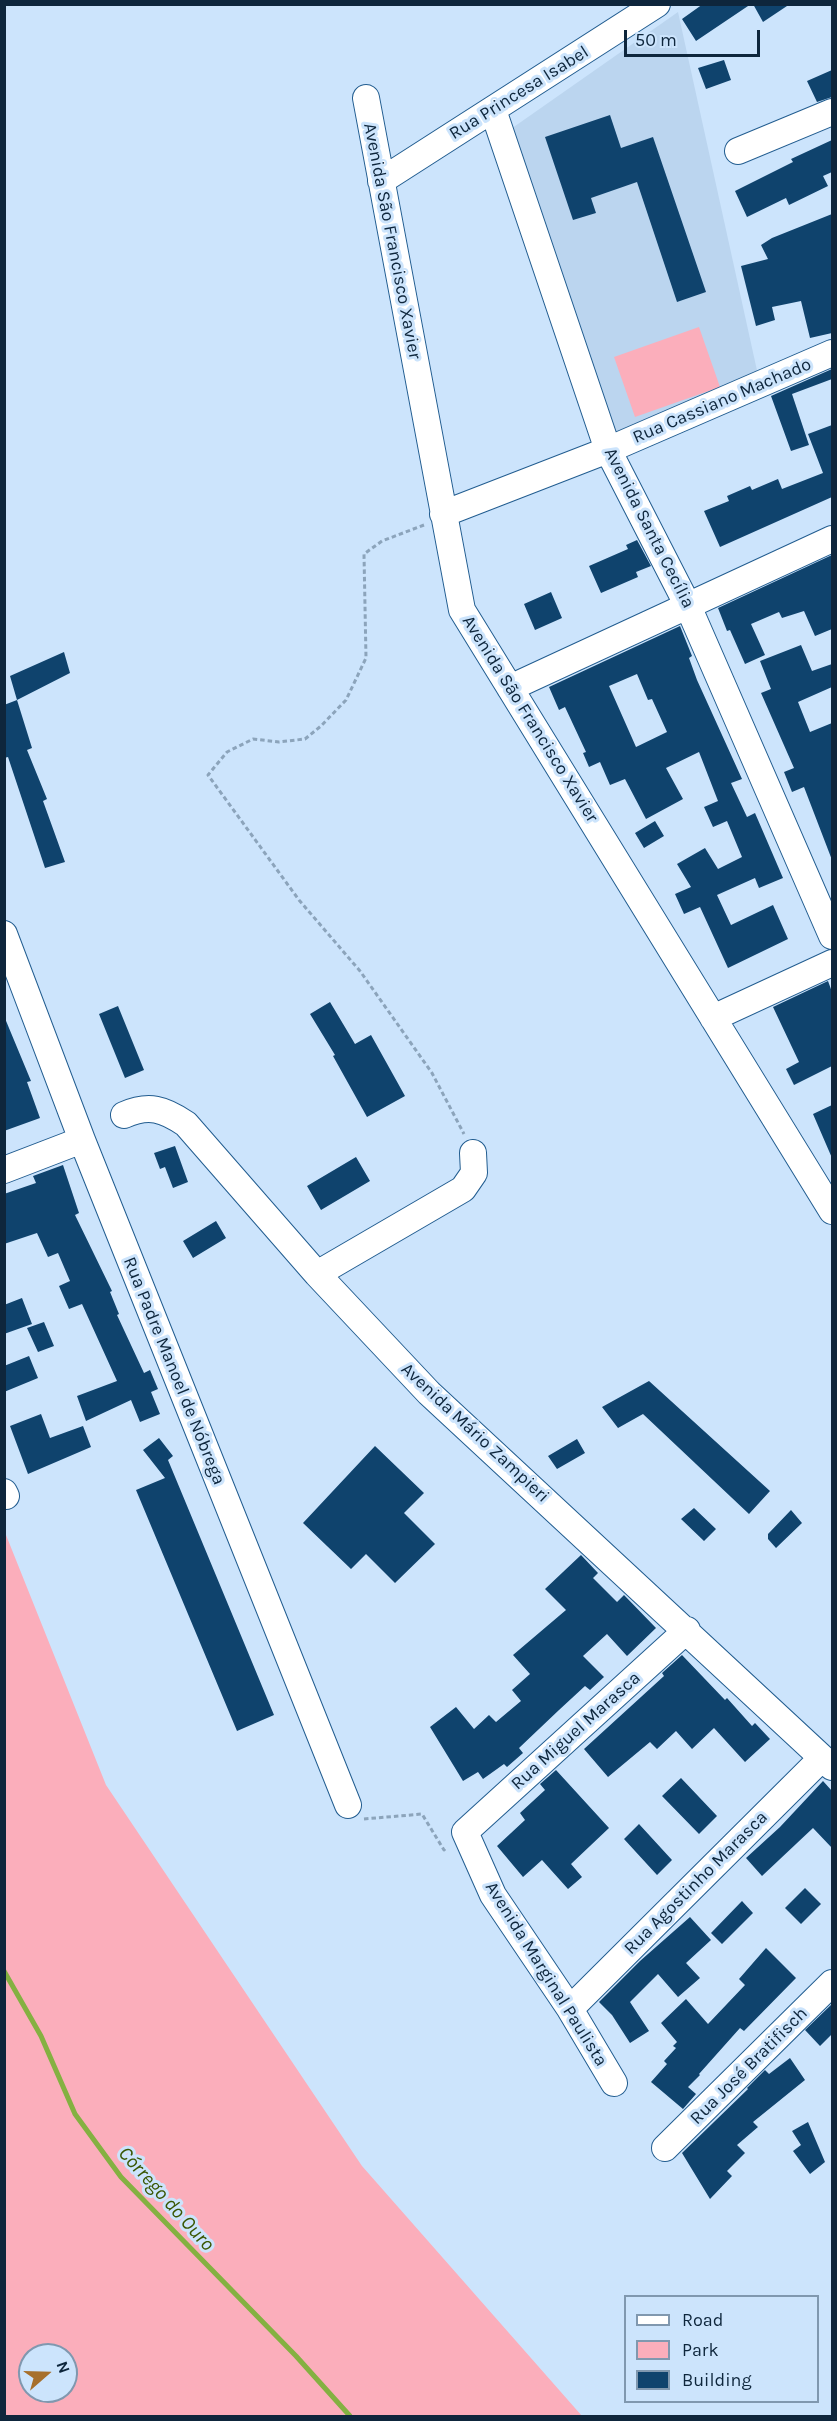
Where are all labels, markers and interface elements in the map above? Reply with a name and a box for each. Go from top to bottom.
scale bar [627,18,764,56]
text: 50 m [635,29,677,51]
street label: Rua Princesa Isabel [445,41,593,145]
street label: Avenida São Francisco Xavier [358,121,426,361]
street label: Rua Cassiano Machado [629,354,815,448]
street label: Avenida Santa Cecília [599,444,699,612]
street label: Avenida São Francisco Xavier [457,611,603,827]
street label: Rua Padre Manoel de Nóbrega [118,1254,230,1488]
street label: Avenida Mário Zampieri [396,1359,554,1507]
street label: Rua Miguel Marasca [507,1667,645,1795]
street label: Rua Agostinho Marasca [620,1807,772,1959]
street label: Avenida Marginal Paulista [480,1878,612,2070]
street label: Rua José Bratifisch [686,2003,812,2129]
water label: Córrego do Ouro [113,2142,219,2256]
legend [624,2295,819,2403]
text: Road [682,2309,723,2331]
text: Park [682,2339,719,2361]
north arrow [18,2343,78,2403]
text: N [53,2359,74,2376]
text: Building [682,2369,752,2391]

